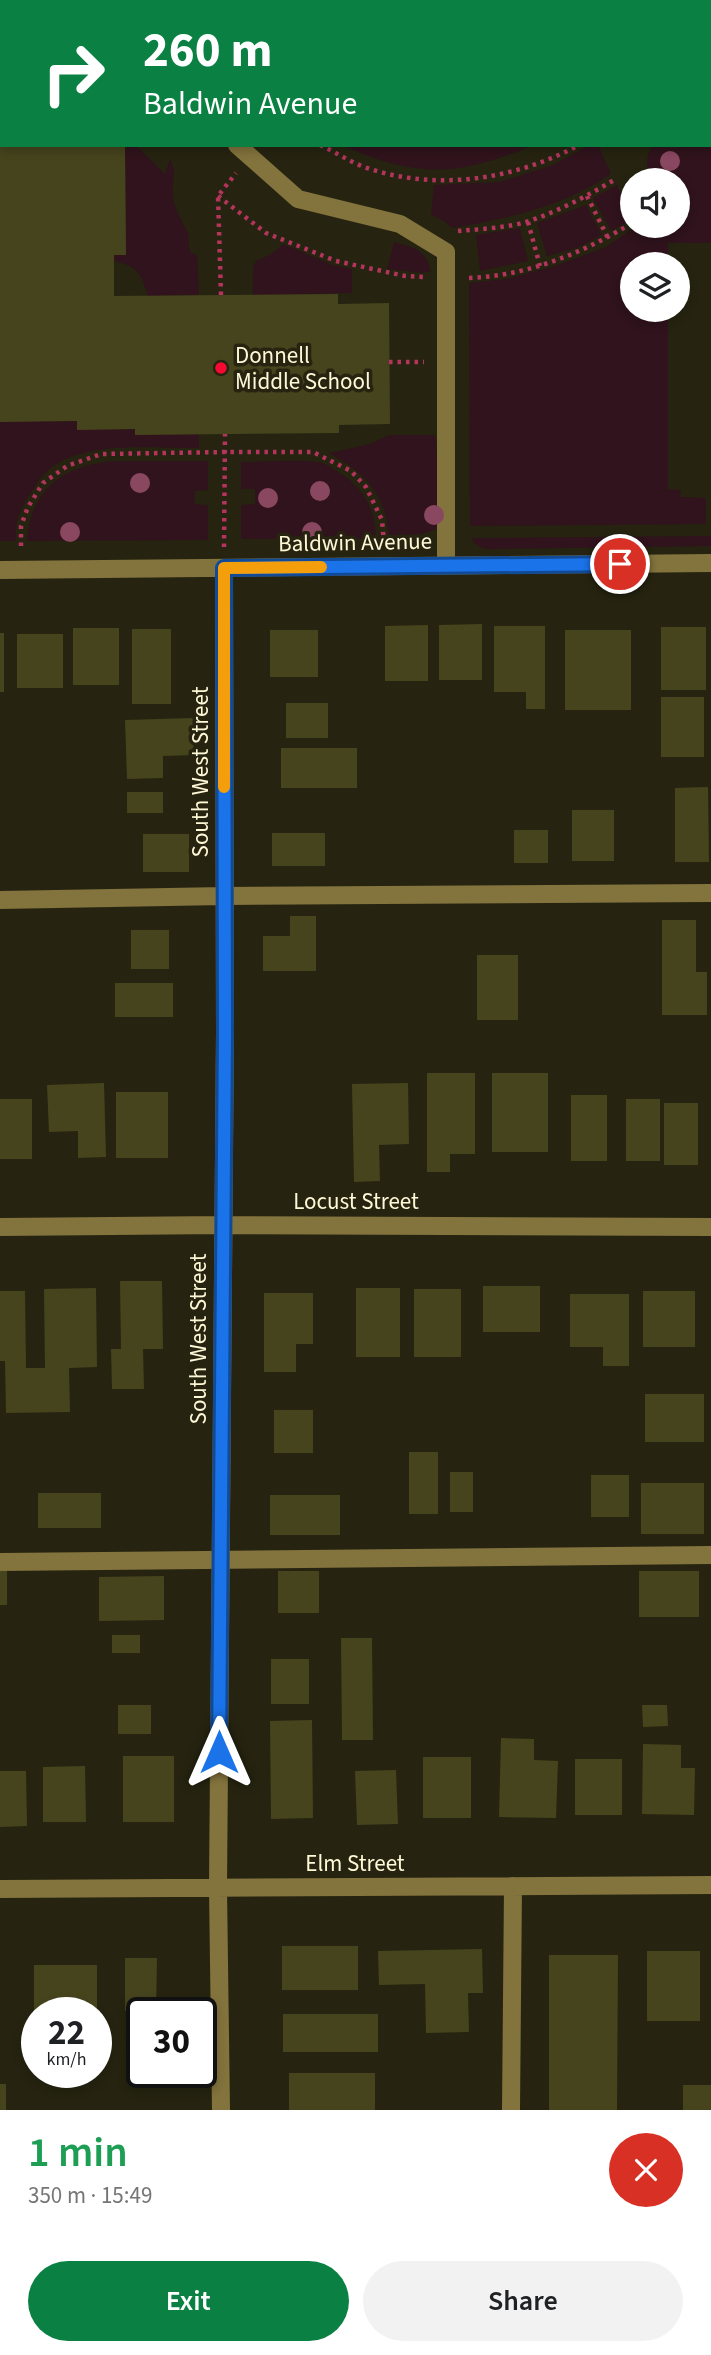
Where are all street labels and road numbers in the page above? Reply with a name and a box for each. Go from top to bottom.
street label: Baldwin Avenue [278,525,432,560]
street label: South West Street [184,686,217,857]
street label: Locust Street [293,1185,419,1218]
street label: South West Street [182,1253,215,1424]
street label: Elm Street [305,1847,405,1880]

